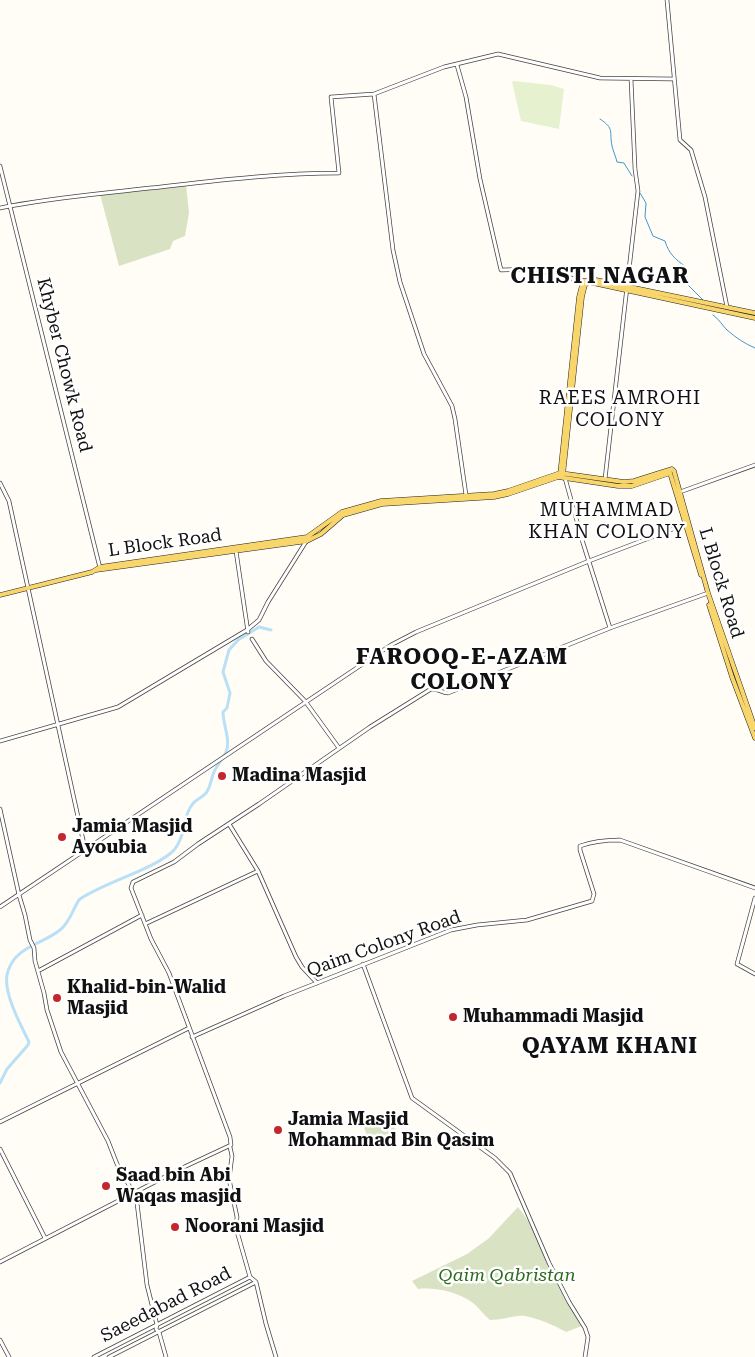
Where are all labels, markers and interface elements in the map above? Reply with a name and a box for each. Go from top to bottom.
district label: CHISTI NAGAR [509,264,691,290]
street label: Khyber Chowk Road [32,276,96,454]
district label: RAEES AMROHI COLONY [537,387,703,431]
district label: MUHAMMAD KHAN COLONY [527,499,687,543]
street label: L Block Road [107,524,223,562]
street label: L Block Road [694,525,748,641]
district label: FAROOQ-E-AZAM COLONY [354,645,570,696]
place label: Madina Masjid [232,765,366,787]
marker: Madina Masjid [216,770,228,782]
place label: Jamia Masjid Ayoubia [72,816,193,859]
marker: Jamia Masjid Ayoubia [56,831,68,843]
street label: Qaim Colony Road [304,906,464,982]
place label: Khalid-bin-Walid Masjid [67,977,226,1020]
marker: Khalid-bin-Walid Masjid [51,992,63,1004]
place label: Muhammadi Masjid [463,1006,643,1028]
marker: Muhammadi Masjid [447,1011,459,1023]
district label: QAYAM KHANI [521,1034,699,1060]
place label: Jamia Masjid Mohammad Bin Qasim [288,1109,494,1152]
marker: Jamia Masjid Mohammad Bin Qasim [272,1124,284,1136]
place label: Saad bin Abi Waqas masjid [116,1165,242,1208]
marker: Saad bin Abi Waqas masjid [100,1180,112,1192]
place label: Noorani Masjid [185,1216,324,1238]
marker: Noorani Masjid [169,1221,181,1233]
street label: Saeedabad Road [97,1263,235,1347]
park label: Qaim Qabristan [438,1265,576,1287]

